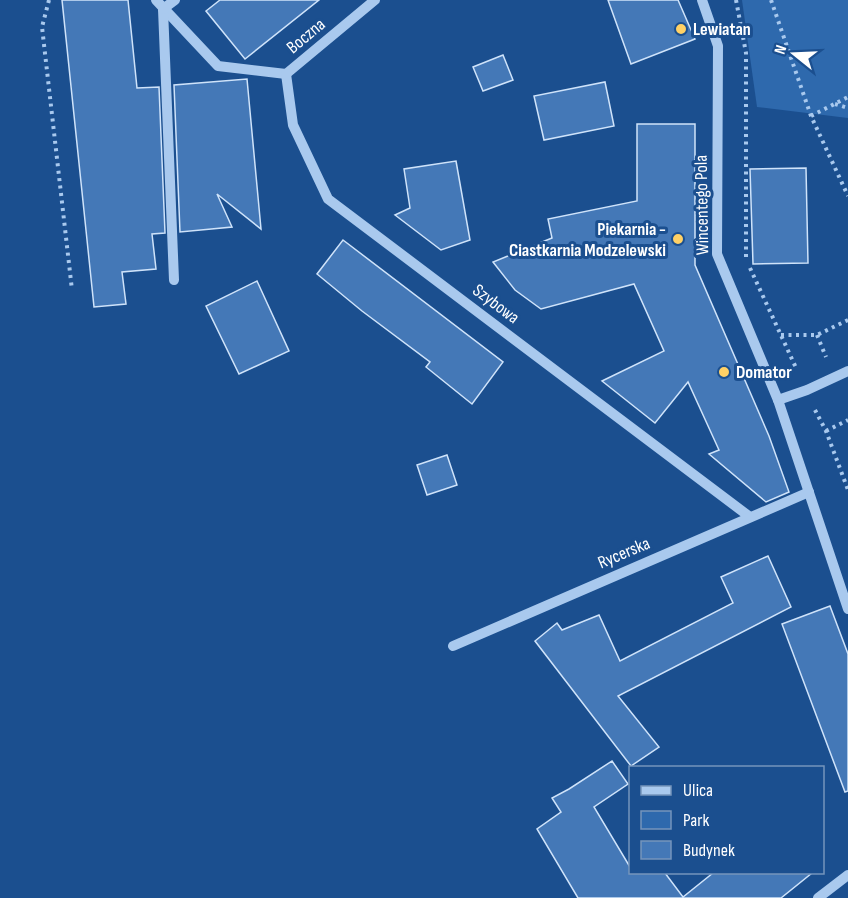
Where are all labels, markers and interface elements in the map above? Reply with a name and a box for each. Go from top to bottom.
street label: Boczna [283,14,330,58]
place label: Lewiatan [693,19,751,40]
marker: Lewiatan [674,22,688,36]
north arrow [764,24,824,84]
text: N [771,43,792,57]
street label: Wincentego Pola [691,155,713,255]
place label: Piekarnia - Ciastkarnia Modzelewski [509,219,666,261]
marker: Piekarnia - Ciastkarnia Modzelewski [671,232,685,246]
street label: Szybowa [469,280,523,328]
place label: Domator [736,362,792,383]
marker: Domator [717,365,731,379]
street label: Rycerska [595,533,653,573]
legend [629,766,824,874]
text: Ulica [683,780,713,801]
text: Park [683,810,709,831]
text: Budynek [683,840,735,861]

